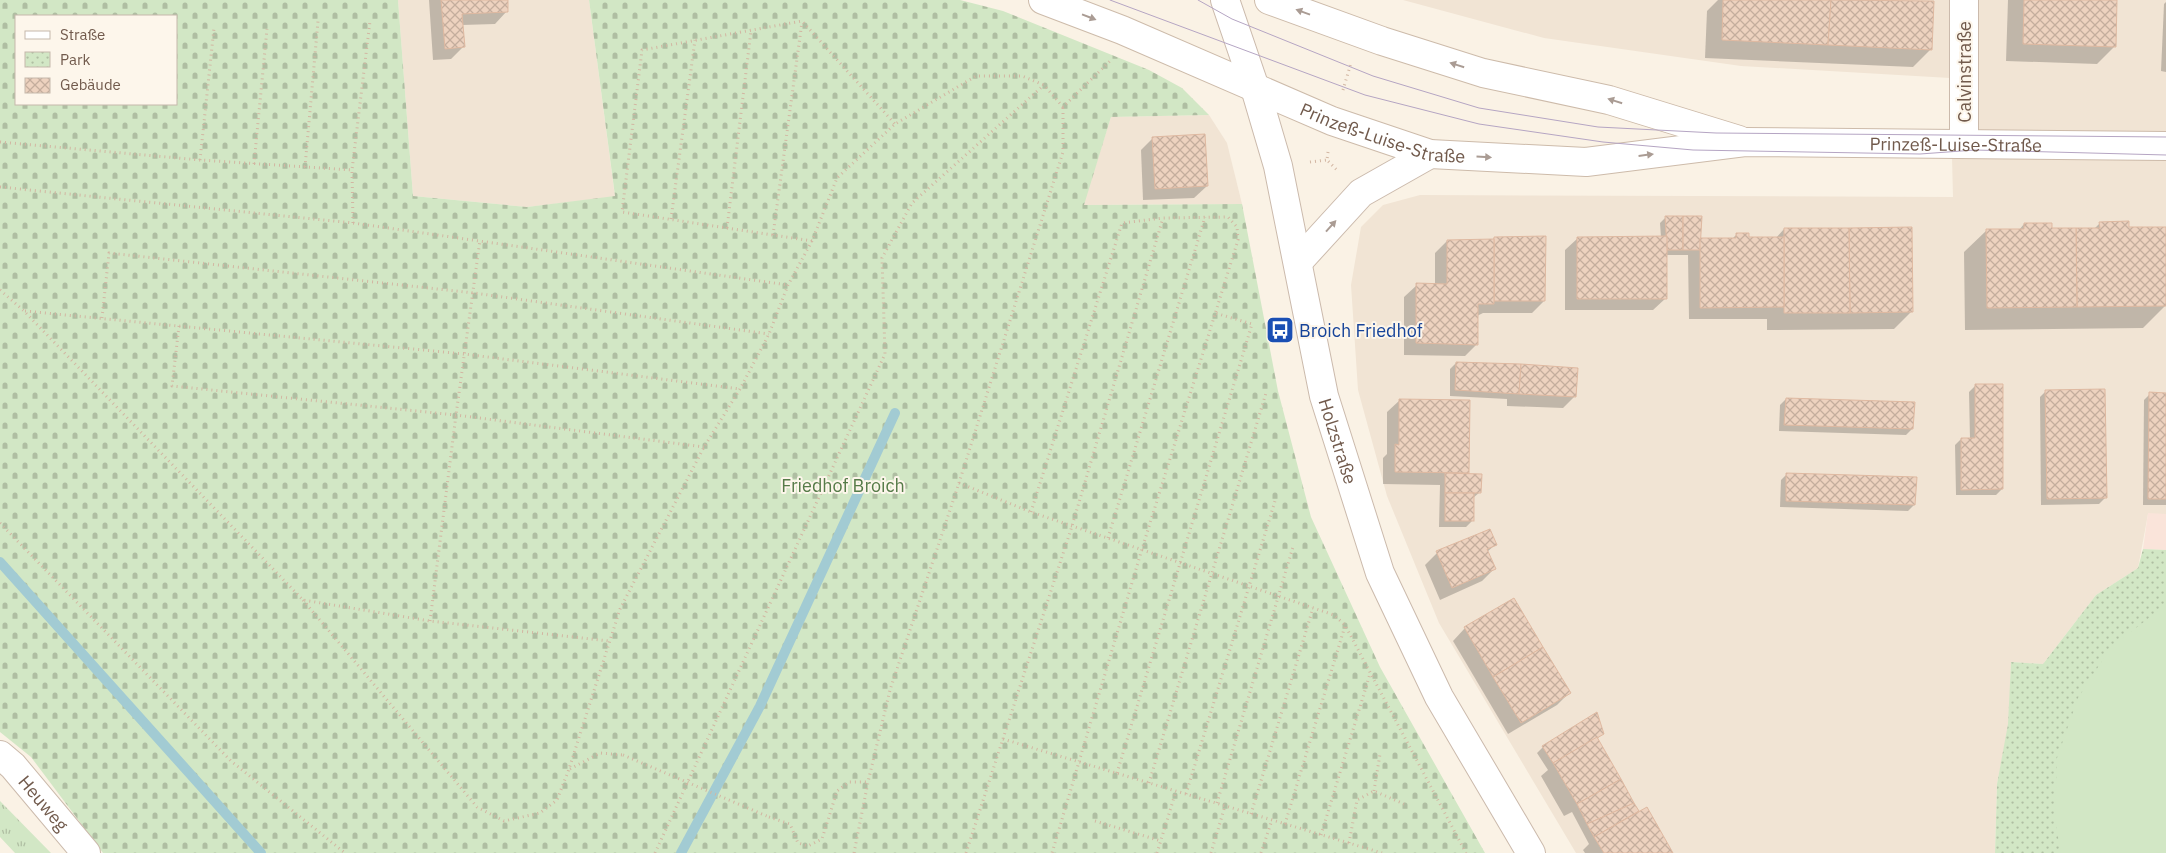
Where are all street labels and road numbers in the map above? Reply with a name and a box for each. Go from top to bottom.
street label: Calvinstraße [1953,21,1976,123]
street label: Prinzeß-Luise-Straße [1297,97,1466,167]
street label: Prinzeß-Luise-Straße [1869,132,2042,156]
street label: Holzstraße [1314,395,1363,487]
street label: Heuweg [14,770,74,836]

